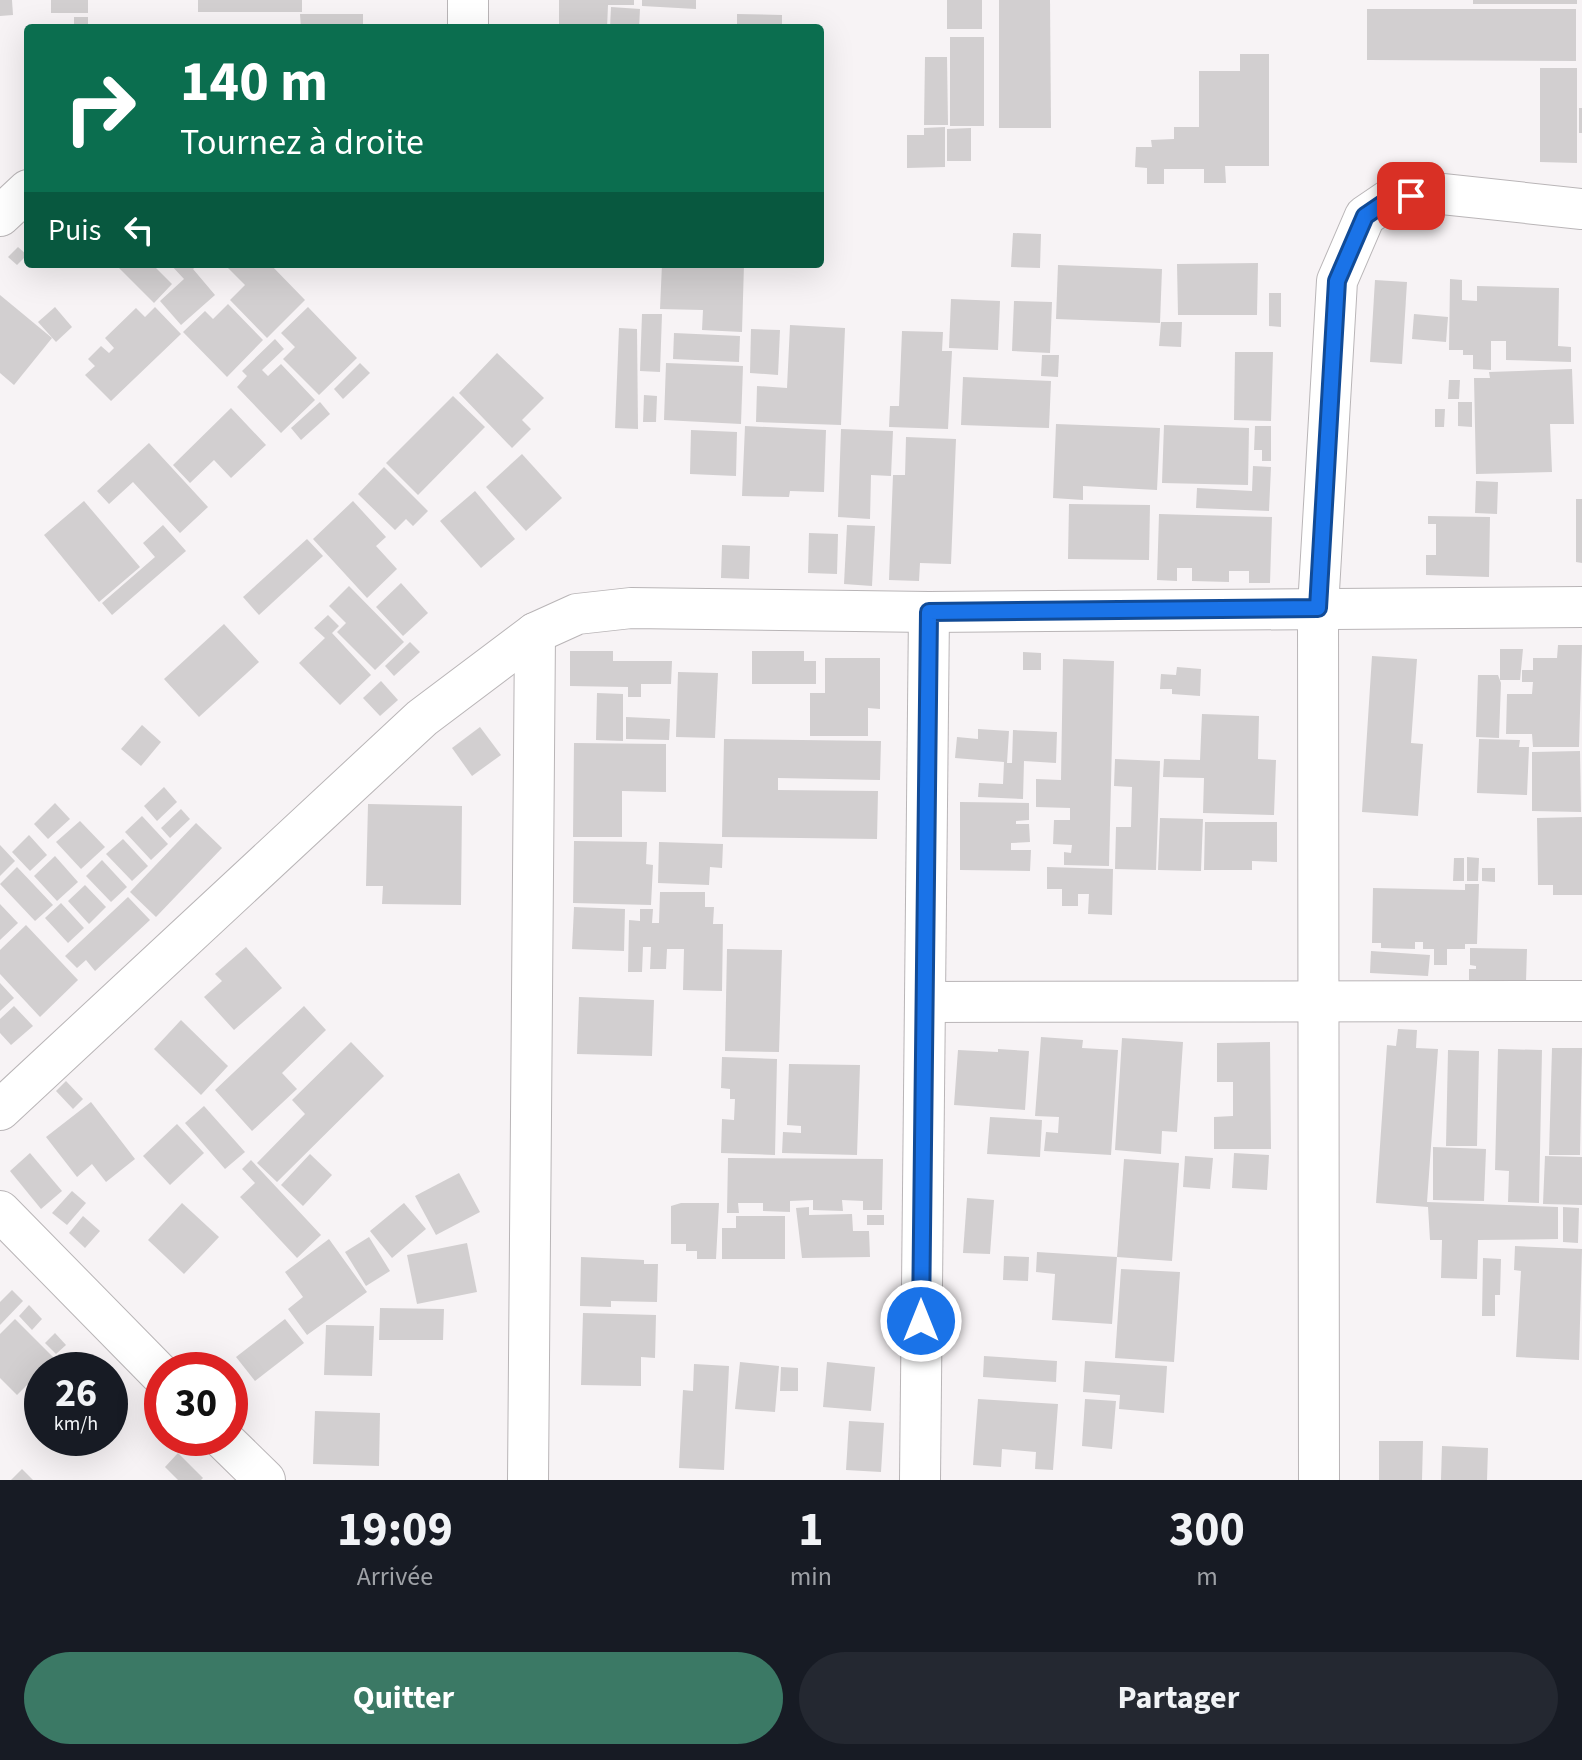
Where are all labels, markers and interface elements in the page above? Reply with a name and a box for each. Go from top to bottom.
text: 140 m [180,43,328,122]
icon: right [48,56,152,160]
text: Tournez à droite [180,117,424,168]
pin [1377,162,1445,230]
icon: arrive [1389,174,1433,218]
icon: left [117,208,161,252]
text: Puis [48,209,101,252]
position arrow [879,1279,963,1363]
speed limit sign: 30 [144,1352,248,1456]
text: 26 [55,1365,97,1422]
text: km/h [54,1410,98,1438]
text: 19:09 [337,1496,453,1564]
text: 1 [798,1496,824,1564]
text: 300 [1169,1496,1245,1564]
text: Arrivée [357,1558,433,1595]
text: min [790,1558,832,1595]
text: m [1196,1558,1218,1595]
button: Quitter [24,1652,783,1744]
button: Partager [799,1652,1558,1744]

